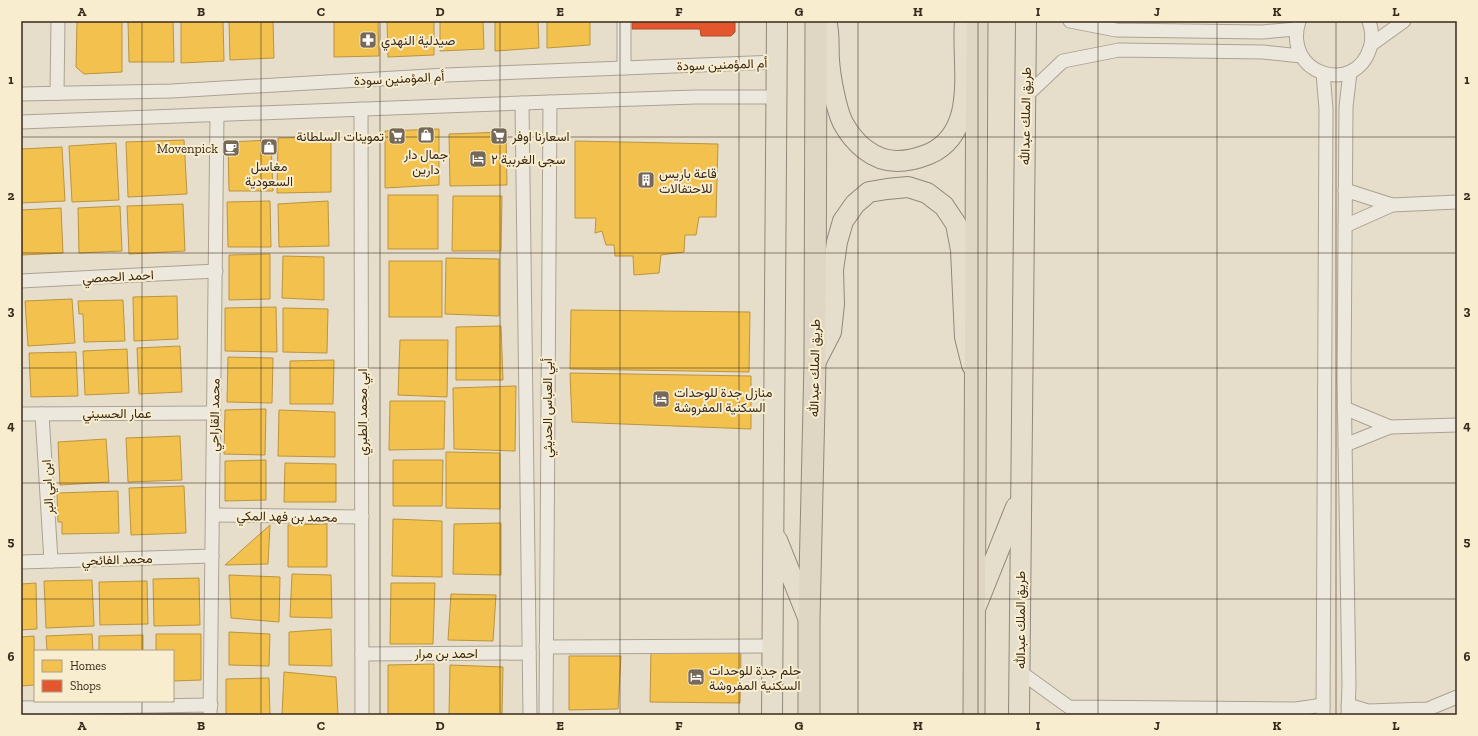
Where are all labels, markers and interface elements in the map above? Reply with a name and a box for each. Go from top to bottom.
text: A [78,4,87,19]
text: B [197,4,205,19]
text: C [317,4,325,19]
text: D [435,4,445,19]
text: E [556,4,564,19]
text: F [675,4,683,19]
text: G [795,4,804,19]
text: H [913,4,923,19]
text: I [1036,4,1041,19]
text: J [1154,4,1160,19]
text: K [1273,4,1282,19]
text: L [1392,4,1400,19]
pharmacy icon: صيدلية النهدي [358,30,378,50]
place label: صيدلية النهدي [381,33,455,51]
street label: أم المؤمنين سودة [676,55,768,75]
street label: طريق الملك عبدالله [1017,67,1035,165]
street label: أم المؤمنين سودة [353,69,445,89]
text: 1 [8,72,14,87]
text: 1 [1464,72,1470,87]
shop icon: جمال دار دارين [416,125,436,145]
supermarket icon: تموينات السلطانة [387,126,407,146]
supermarket icon: اسعارنا اوفر [489,126,509,146]
place label: تموينات السلطانة [296,129,384,145]
place label: اسعارنا اوفر [511,129,569,145]
shop icon: مغاسل السعودية [259,137,279,157]
cafe icon: Movenpick [221,138,241,158]
place label: Movenpick [157,141,218,156]
place label: جمال دار دارين [403,147,449,178]
hotel icon: سجى الغربية ٢ [468,149,488,169]
place label: سجى الغربية ٢ [491,152,565,168]
place label: مغاسل السعودية [245,159,293,190]
place label: قاعة باريس للاحتفالات [659,166,717,196]
building icon: قاعة باريس للاحتفالات [636,170,656,190]
text: 2 [8,188,15,203]
text: 2 [1464,188,1471,203]
street label: احمد الحمصي [82,267,154,289]
text: 3 [8,303,15,318]
text: 3 [1464,303,1471,318]
street label: طريق الملك عبدالله [806,319,824,417]
street label: أبي العباس الحديثي [540,358,558,458]
street label: ابي محمد الطبري [355,369,373,455]
street label: محمد القاراحي [206,378,226,452]
place label: منازل جدة للوحدات السكنية المفروشة [674,385,772,416]
hotel icon: منازل جدة للوحدات السكنية المفروشة [651,389,671,409]
street label: عمار الحسيني [82,406,152,424]
text: 4 [7,418,15,433]
text: 4 [1463,418,1471,433]
street label: ابن ابي البر [39,459,59,516]
street label: محمد بن فهد المكي [236,508,338,528]
text: 5 [8,534,15,549]
text: 5 [1464,534,1471,549]
street label: محمد الفائحي [81,551,153,571]
street label: طريق الملك عبدالله [1013,571,1029,669]
street label: احمد بن مرار [413,646,478,662]
text: 6 [8,649,15,664]
text: 6 [1464,649,1471,664]
legend [34,650,174,702]
text: Homes [70,659,106,673]
place label: حلم جدة للوحدات السكنية المفروشة [709,663,802,694]
hotel icon: حلم جدة للوحدات السكنية المفروشة [686,667,706,687]
text: Shops [70,679,101,693]
text: A [78,718,87,733]
text: B [197,718,205,733]
text: C [317,718,325,733]
text: D [435,718,445,733]
text: E [556,718,564,733]
text: F [675,718,683,733]
text: G [795,718,804,733]
text: H [913,718,923,733]
text: I [1036,718,1041,733]
text: J [1154,718,1160,733]
text: K [1273,718,1282,733]
text: L [1392,718,1400,733]

